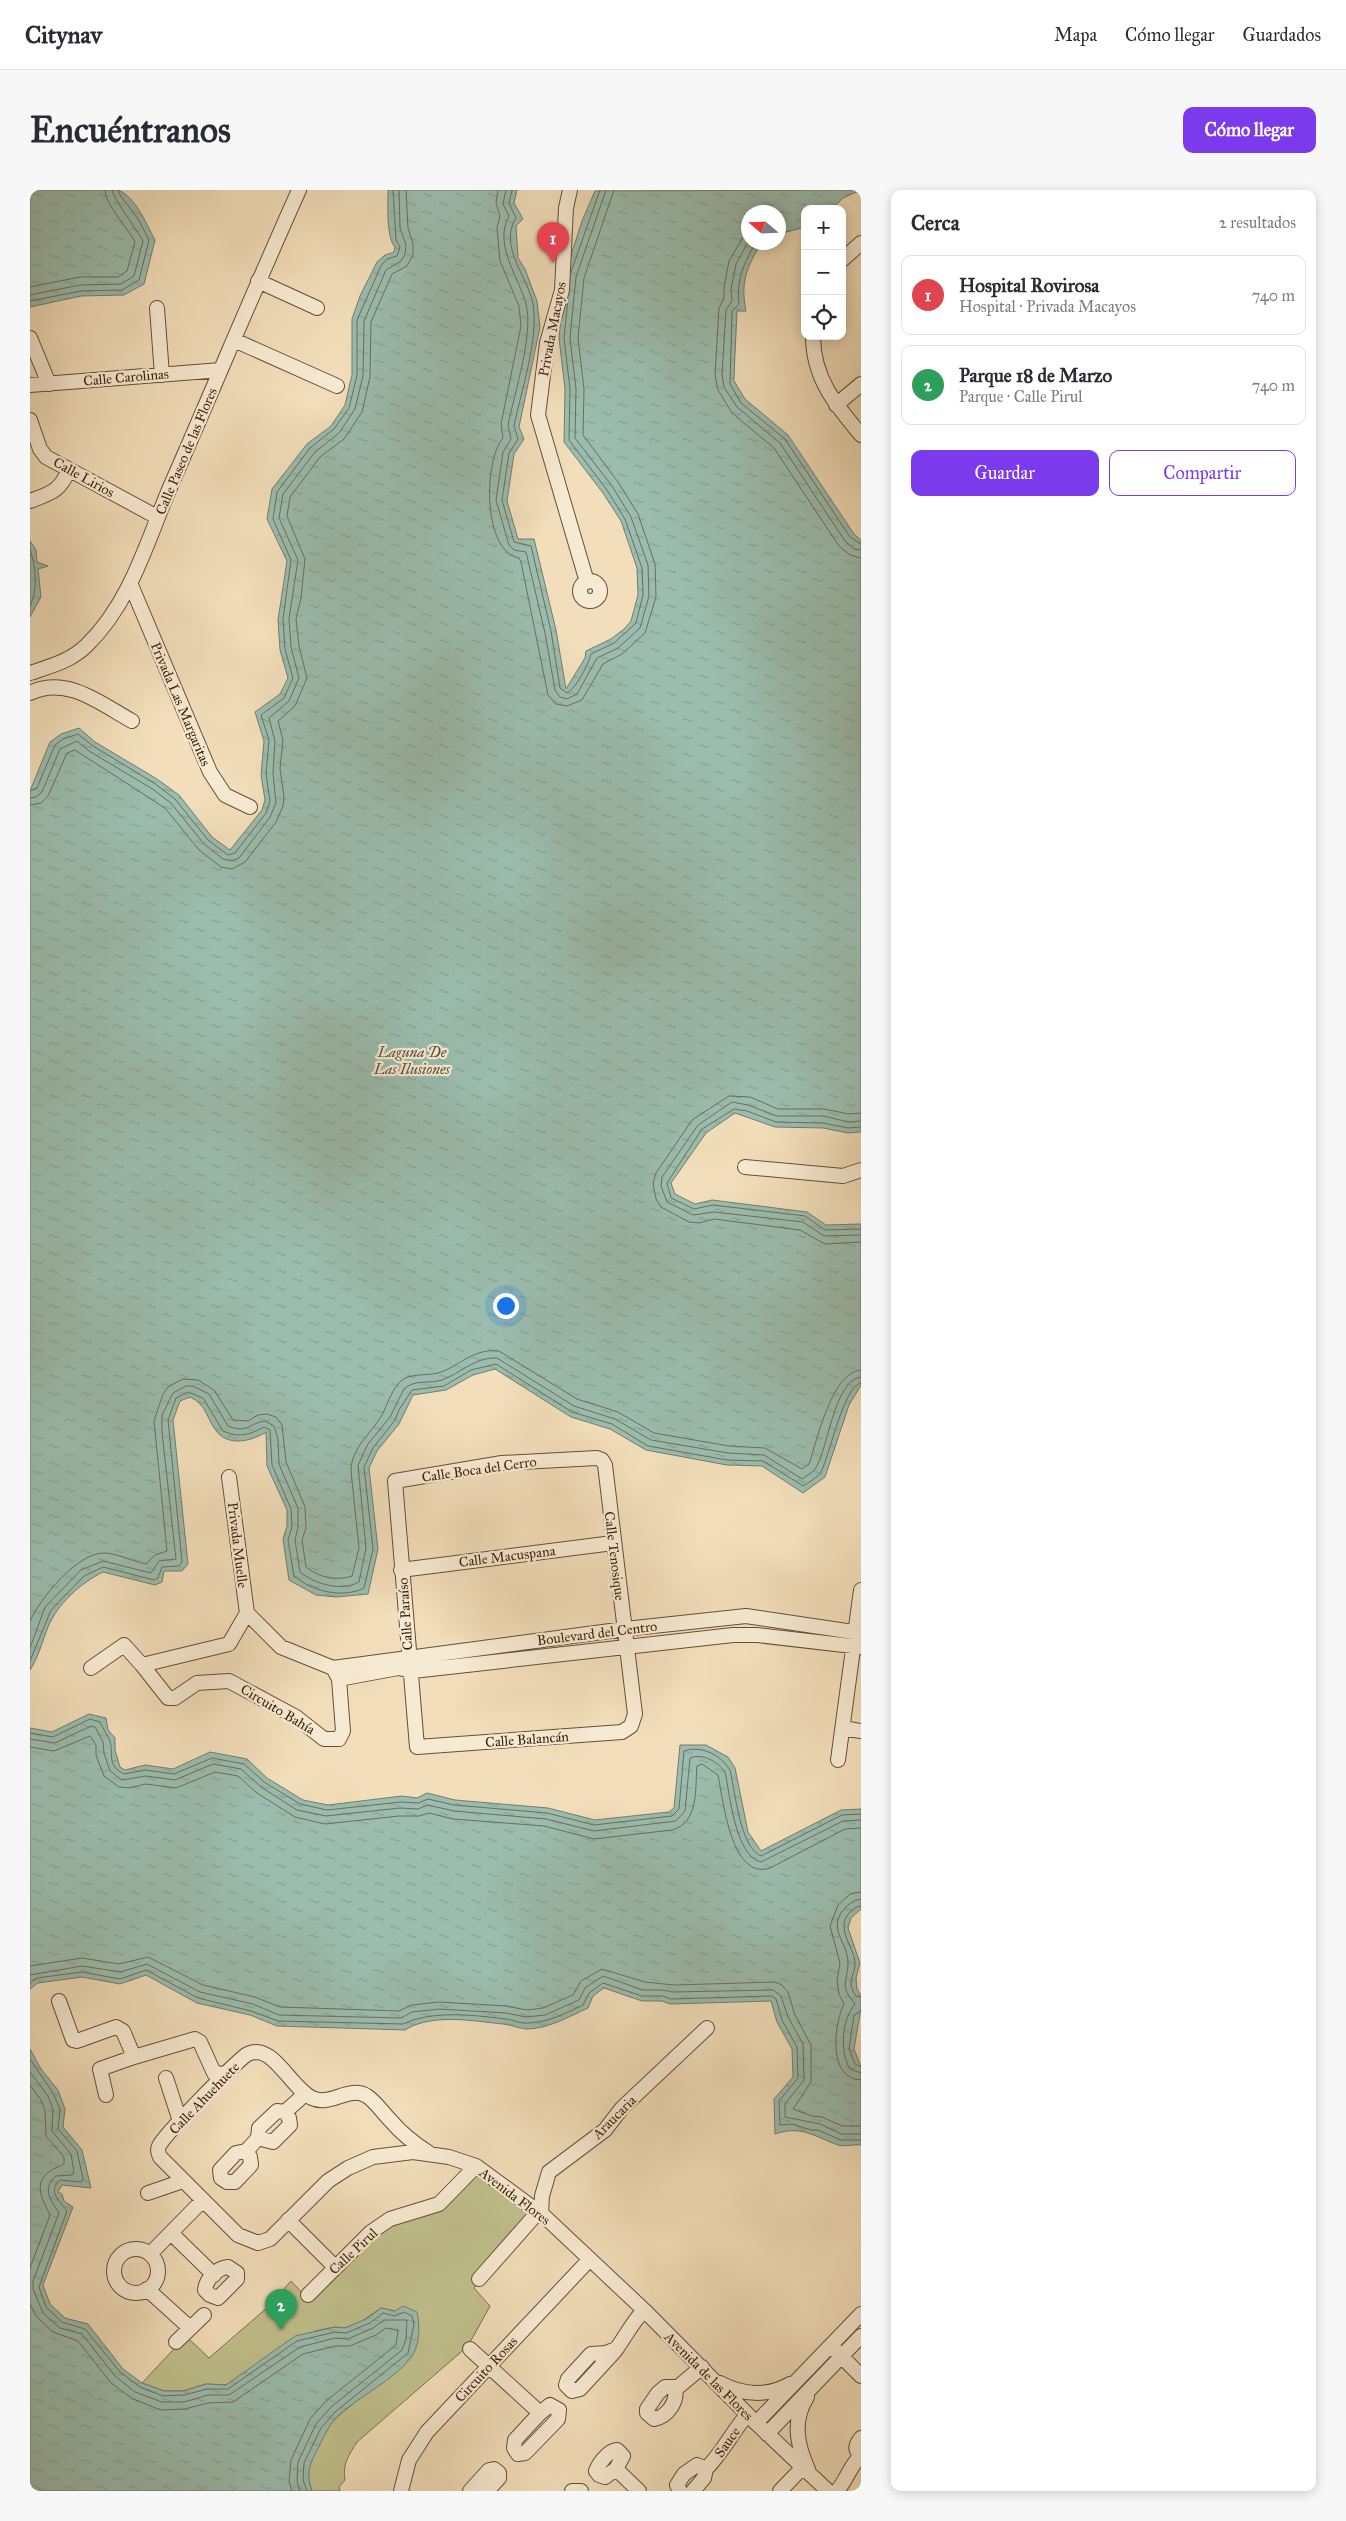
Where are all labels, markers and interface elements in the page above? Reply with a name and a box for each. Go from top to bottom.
text: Citynav [25,20,102,50]
text: Mapa [1054,24,1097,46]
text: Cómo llegar [1125,24,1215,46]
text: Guardados [1243,24,1321,46]
button: Cómo llegar [1183,107,1316,153]
text: Encuéntranos [30,109,231,152]
north arrow [741,205,786,250]
map controls [801,205,846,340]
button: + [801,205,846,250]
text: Cerca [911,210,960,236]
text: 2 resultados [1219,213,1296,232]
pin: 1 [537,222,569,263]
button: − [801,250,846,295]
text: Hospital Rovirosa [959,274,1099,297]
street label: Privada Macayos [535,280,570,378]
text: 1 [925,286,931,305]
text: 740 m [1252,286,1295,305]
button: locate [801,295,846,340]
text: Hospital · Privada Macayos [959,297,1136,316]
text: Parque 18 de Marzo [959,364,1112,387]
street label: Calle Carolinas [83,365,170,390]
text: 2 [924,376,932,395]
text: 740 m [1252,376,1295,395]
street label: Calle Paseo de las Flores [152,385,221,517]
text: Parque · Calle Pirul [959,387,1083,406]
button: Guardar [911,450,1099,496]
button: Compartir [1109,450,1296,496]
street label: Calle Lirios [50,454,117,501]
street label: Privada Las Margaritas [147,640,214,769]
water label: Laguna De Las Ilusiones [373,1043,451,1078]
your location [493,1293,519,1319]
street label: Calle Boca del Cerro [421,1453,538,1486]
street label: Privada Muelle [224,1501,251,1589]
street label: Calle Tenosique [600,1510,628,1602]
street label: Calle Macuspana [458,1542,556,1571]
street label: Calle Paraíso [394,1577,417,1651]
street label: Boulevard del Centro [536,1618,658,1649]
street label: Circuito Bahía [238,1681,318,1738]
street label: Calle Balancán [485,1728,570,1751]
street label: Calle Ahuehuete [166,2059,243,2138]
street label: Araucaria [588,2092,640,2143]
street label: Avenida Flores [475,2164,554,2229]
street label: Calle Pirul [326,2224,381,2278]
pin: 2 [265,2289,297,2330]
street label: Avenida de las Flores [660,2328,757,2424]
street label: Circuito Rosas [452,2333,521,2406]
street label: Sauce [711,2424,744,2461]

